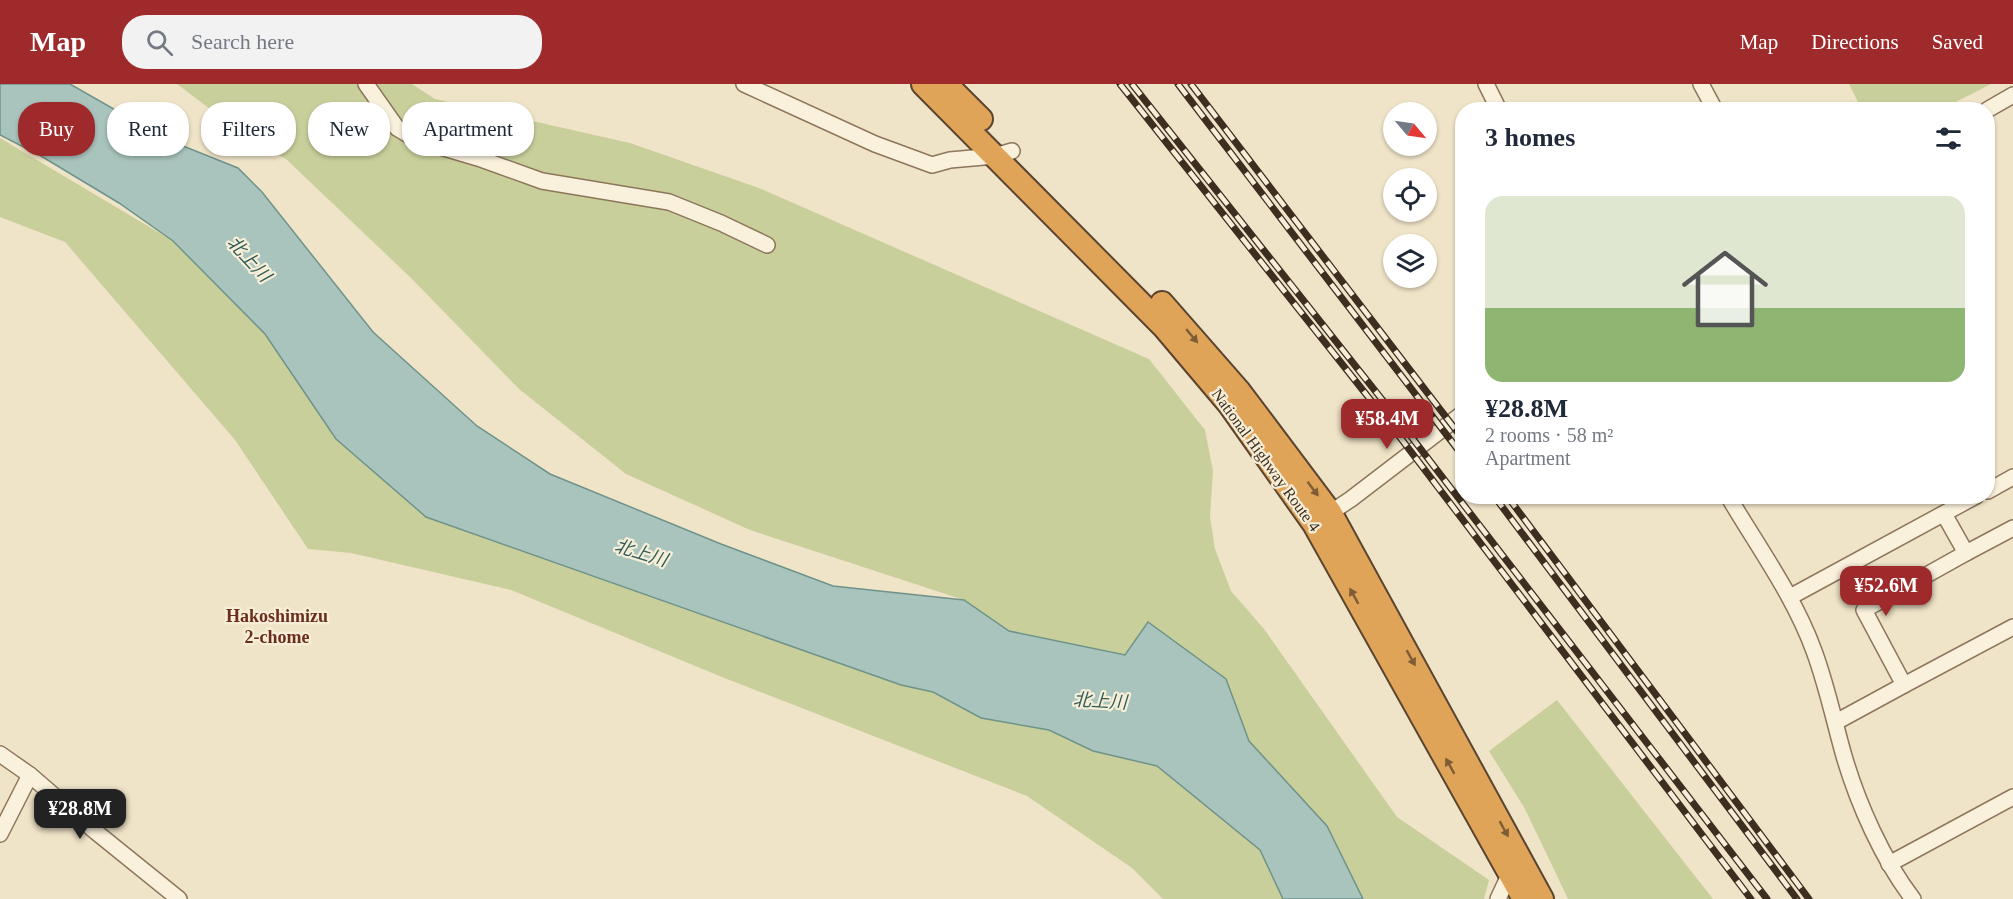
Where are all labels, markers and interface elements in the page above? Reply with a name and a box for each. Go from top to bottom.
search box [122,15,542,69]
text: Map [30,26,86,57]
icon: search [143,26,176,59]
text: Search here [191,29,294,54]
text: Map [1740,30,1778,54]
text: Directions [1811,30,1899,54]
text: Saved [1932,30,1983,54]
chip: Buy [18,102,95,156]
chip: Rent [107,102,189,156]
chip: Filters [201,102,296,156]
chip: New [308,102,390,156]
chip: Apartment [402,102,534,156]
north arrow [1383,102,1437,156]
map controls [1383,102,1437,288]
icon: filters [1932,122,1965,155]
text: 3 homes [1485,123,1575,152]
button: locate [1383,168,1437,222]
water label: 北上川 [223,232,276,287]
button: layers [1383,234,1437,288]
icon: home [1671,235,1779,343]
one-way arrow [1185,328,1198,343]
street label: National Highway Route 4 [1208,385,1323,535]
text: ¥28.8M [1485,394,1568,423]
pin: ¥58.4M [1338,399,1436,450]
text: ¥58.4M [1355,407,1419,429]
text: 2 rooms · 58 m² [1485,424,1613,446]
text: Apartment [1485,447,1571,469]
one-way arrow [1306,482,1318,497]
water label: 北上川 [612,536,672,571]
pin: ¥52.6M [1837,566,1935,617]
text: ¥52.6M [1854,574,1918,596]
one-way arrow [1349,587,1359,604]
district label: Hakoshimizu 2-chome [226,606,328,647]
one-way arrow [1406,650,1416,667]
water label: 北上川 [1073,690,1129,713]
one-way arrow [1445,757,1455,774]
pin: ¥28.8M [31,789,129,840]
text: ¥28.8M [48,797,112,819]
one-way arrow [1499,821,1509,838]

